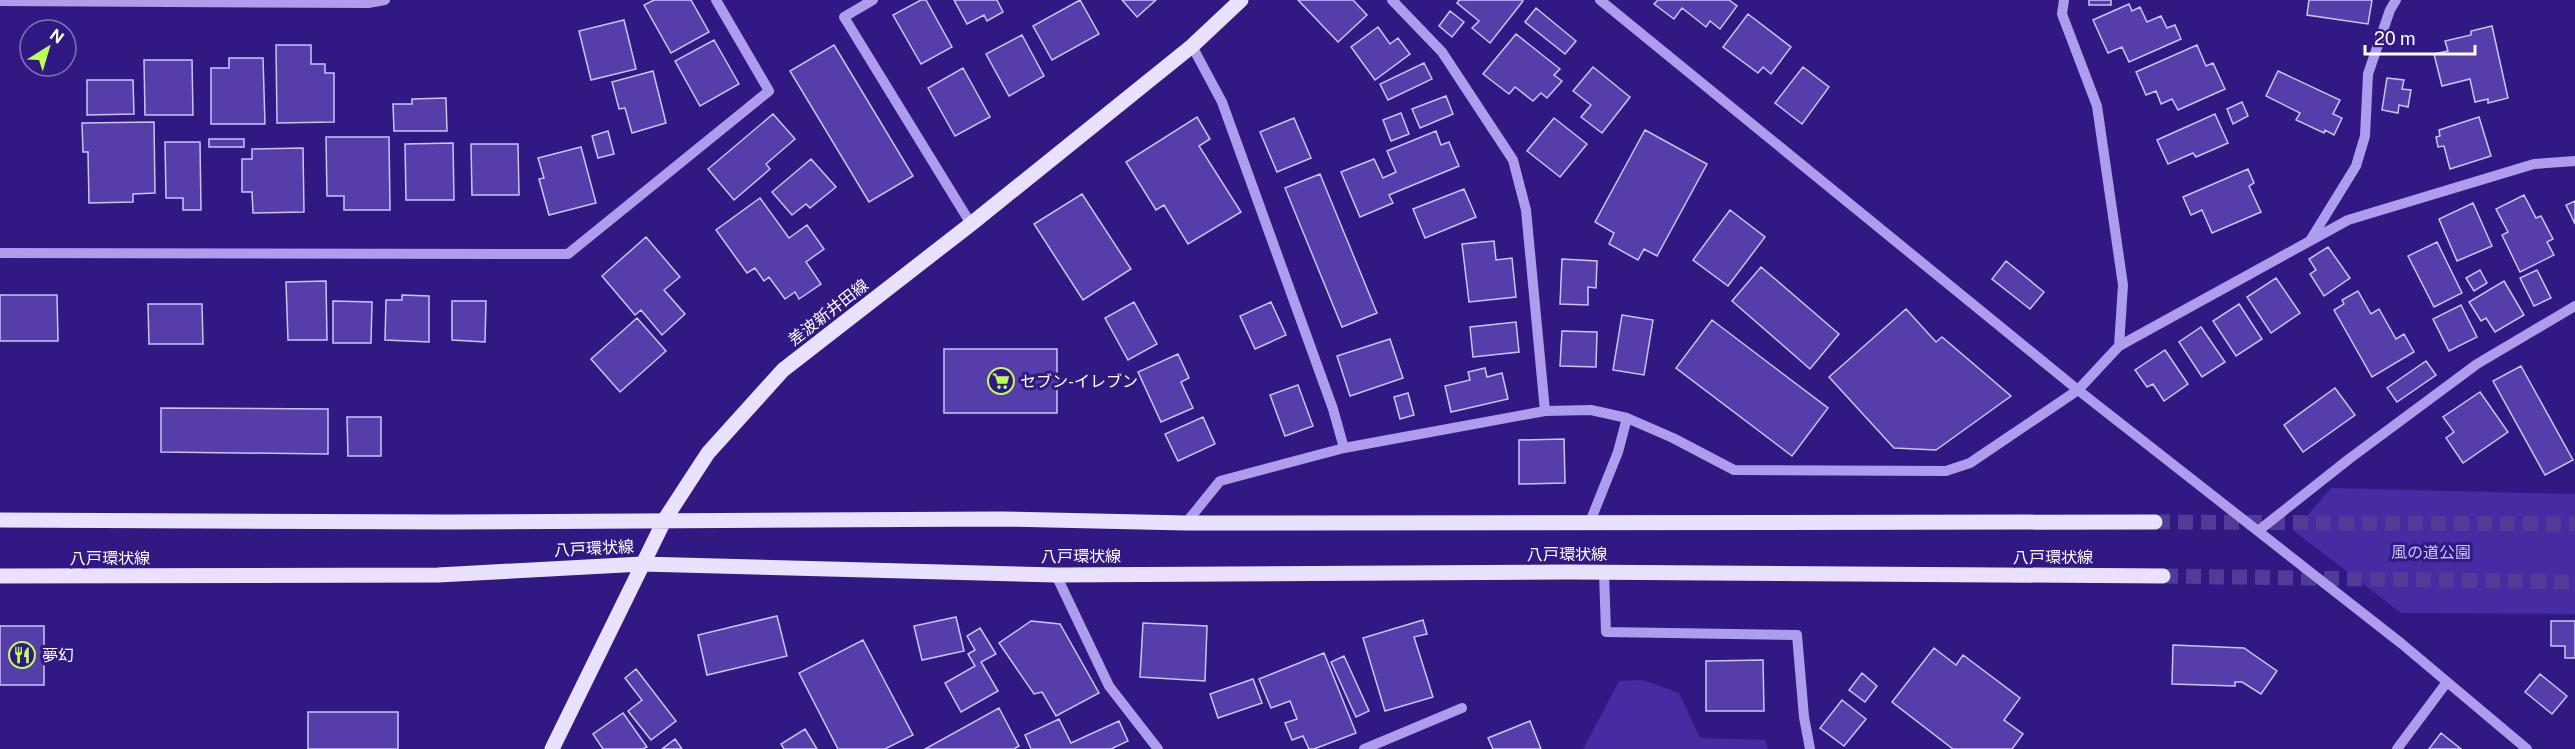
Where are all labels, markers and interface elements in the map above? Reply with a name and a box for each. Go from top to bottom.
north arrow [18,18,78,78]
scale bar [2365,18,2474,56]
text: N [46,25,67,48]
text: 20 m [2374,28,2416,49]
street label: 差波新井田線 [785,275,872,349]
supermarket icon: セブン-イレブン [986,366,1016,396]
place label: セブン-イレブン [1020,372,1138,391]
street label: 八戸環状線 [554,537,634,560]
park label: 風の道公園 [2391,543,2471,562]
street label: 八戸環状線 [1527,545,1607,564]
street label: 八戸環状線 [1041,547,1121,566]
street label: 八戸環状線 [2013,548,2093,567]
street label: 八戸環状線 [70,549,150,568]
restaurant icon: 夢幻 [7,640,37,670]
place label: 夢幻 [42,646,74,665]

